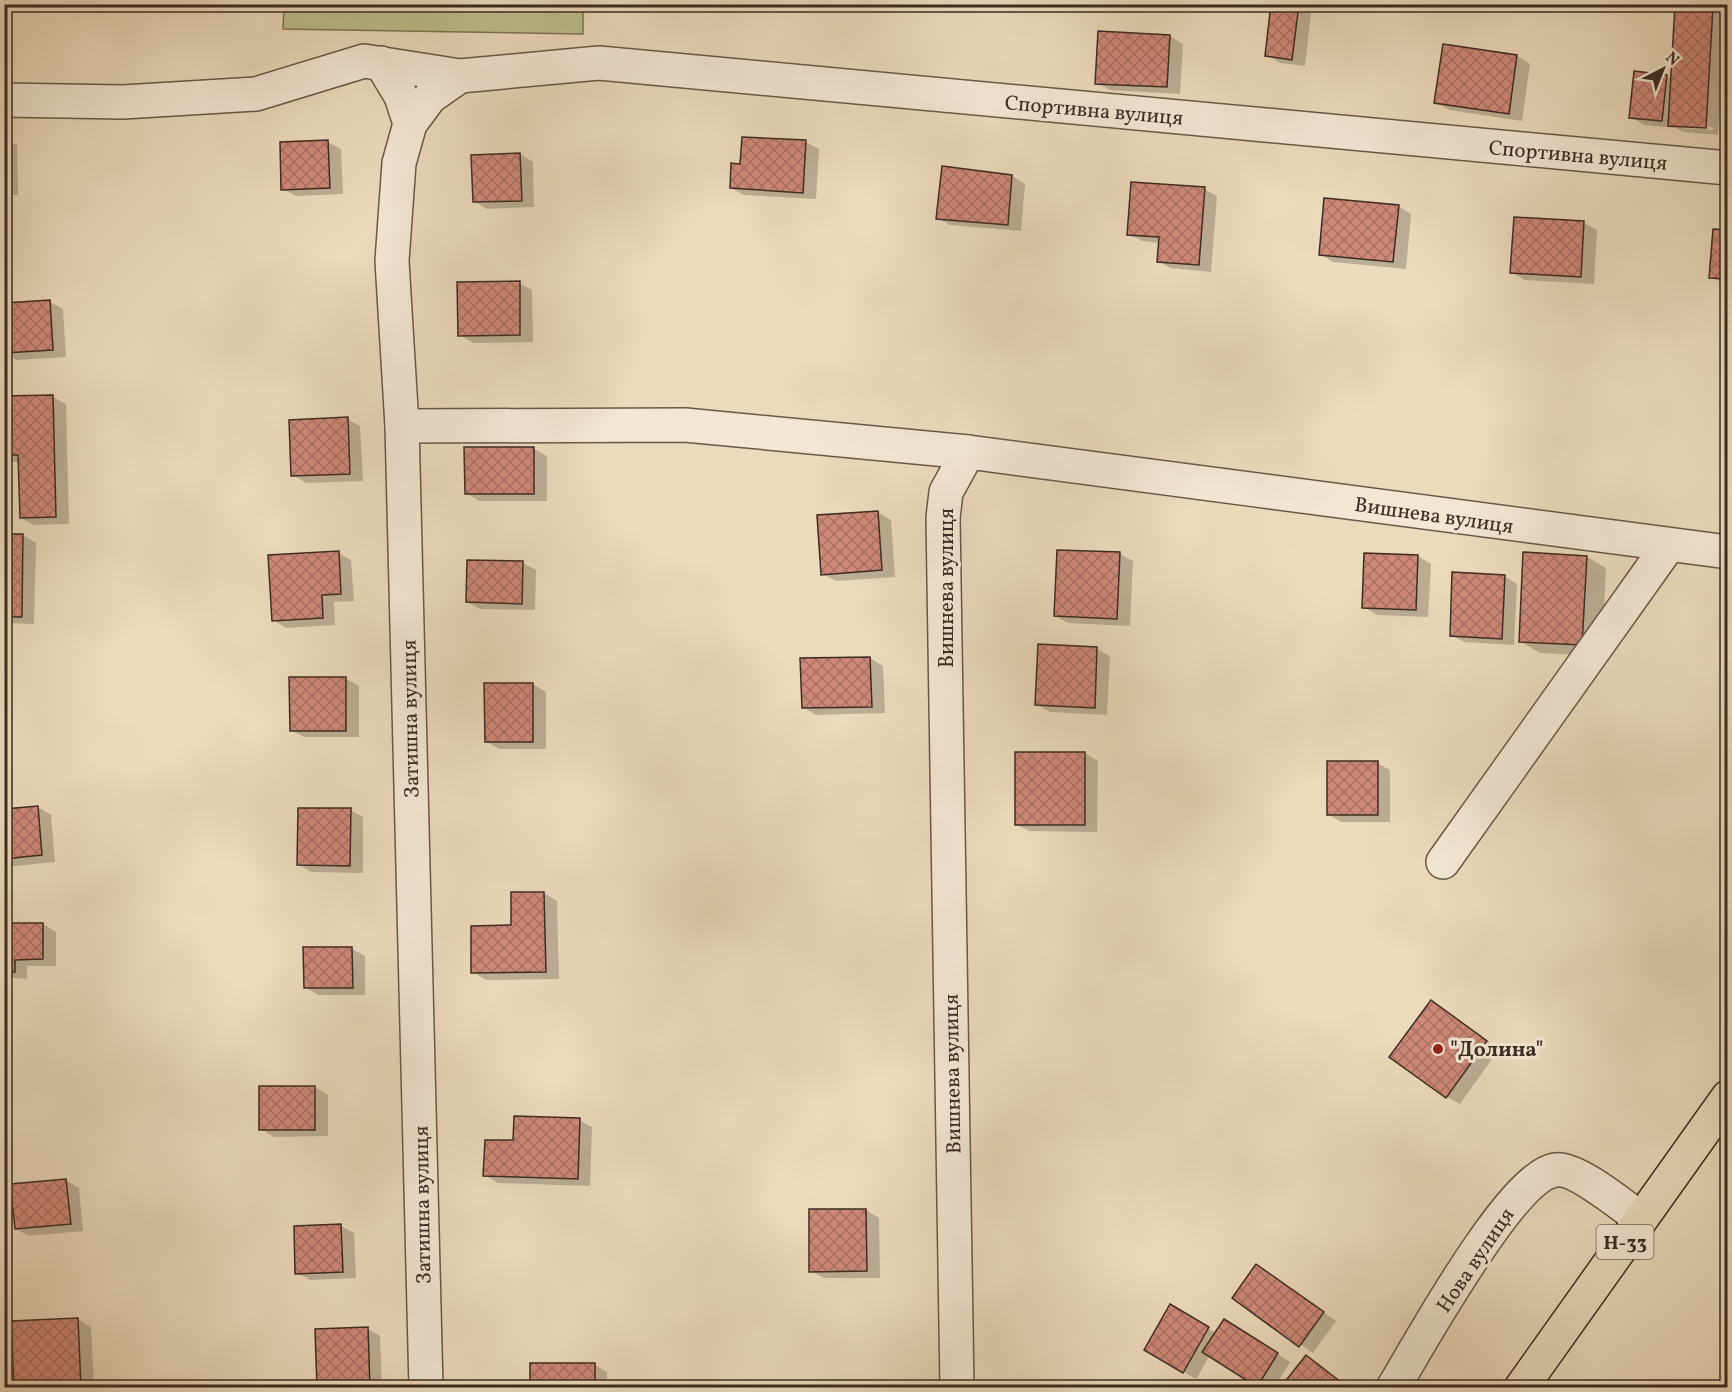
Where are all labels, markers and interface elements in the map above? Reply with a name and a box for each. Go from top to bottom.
north arrow [1633,39,1693,99]
text: N [1660,47,1684,72]
street label: Спортивна вулиця [1003,89,1184,134]
street label: Спортивна вулиця [1487,134,1668,179]
street label: Вишнева вулиця [1352,491,1515,542]
street label: Вишнева вулиця [933,508,962,668]
street label: Затишна вулиця [396,639,427,798]
street label: Вишнева вулиця [938,994,969,1154]
place label: "Долина" [1450,1036,1543,1065]
marker: "Долина" [1431,1042,1445,1056]
street label: Затишна вулиця [408,1125,439,1284]
street label: Нова вулиця [1430,1203,1522,1319]
road number: Н-33 [1596,1225,1654,1259]

